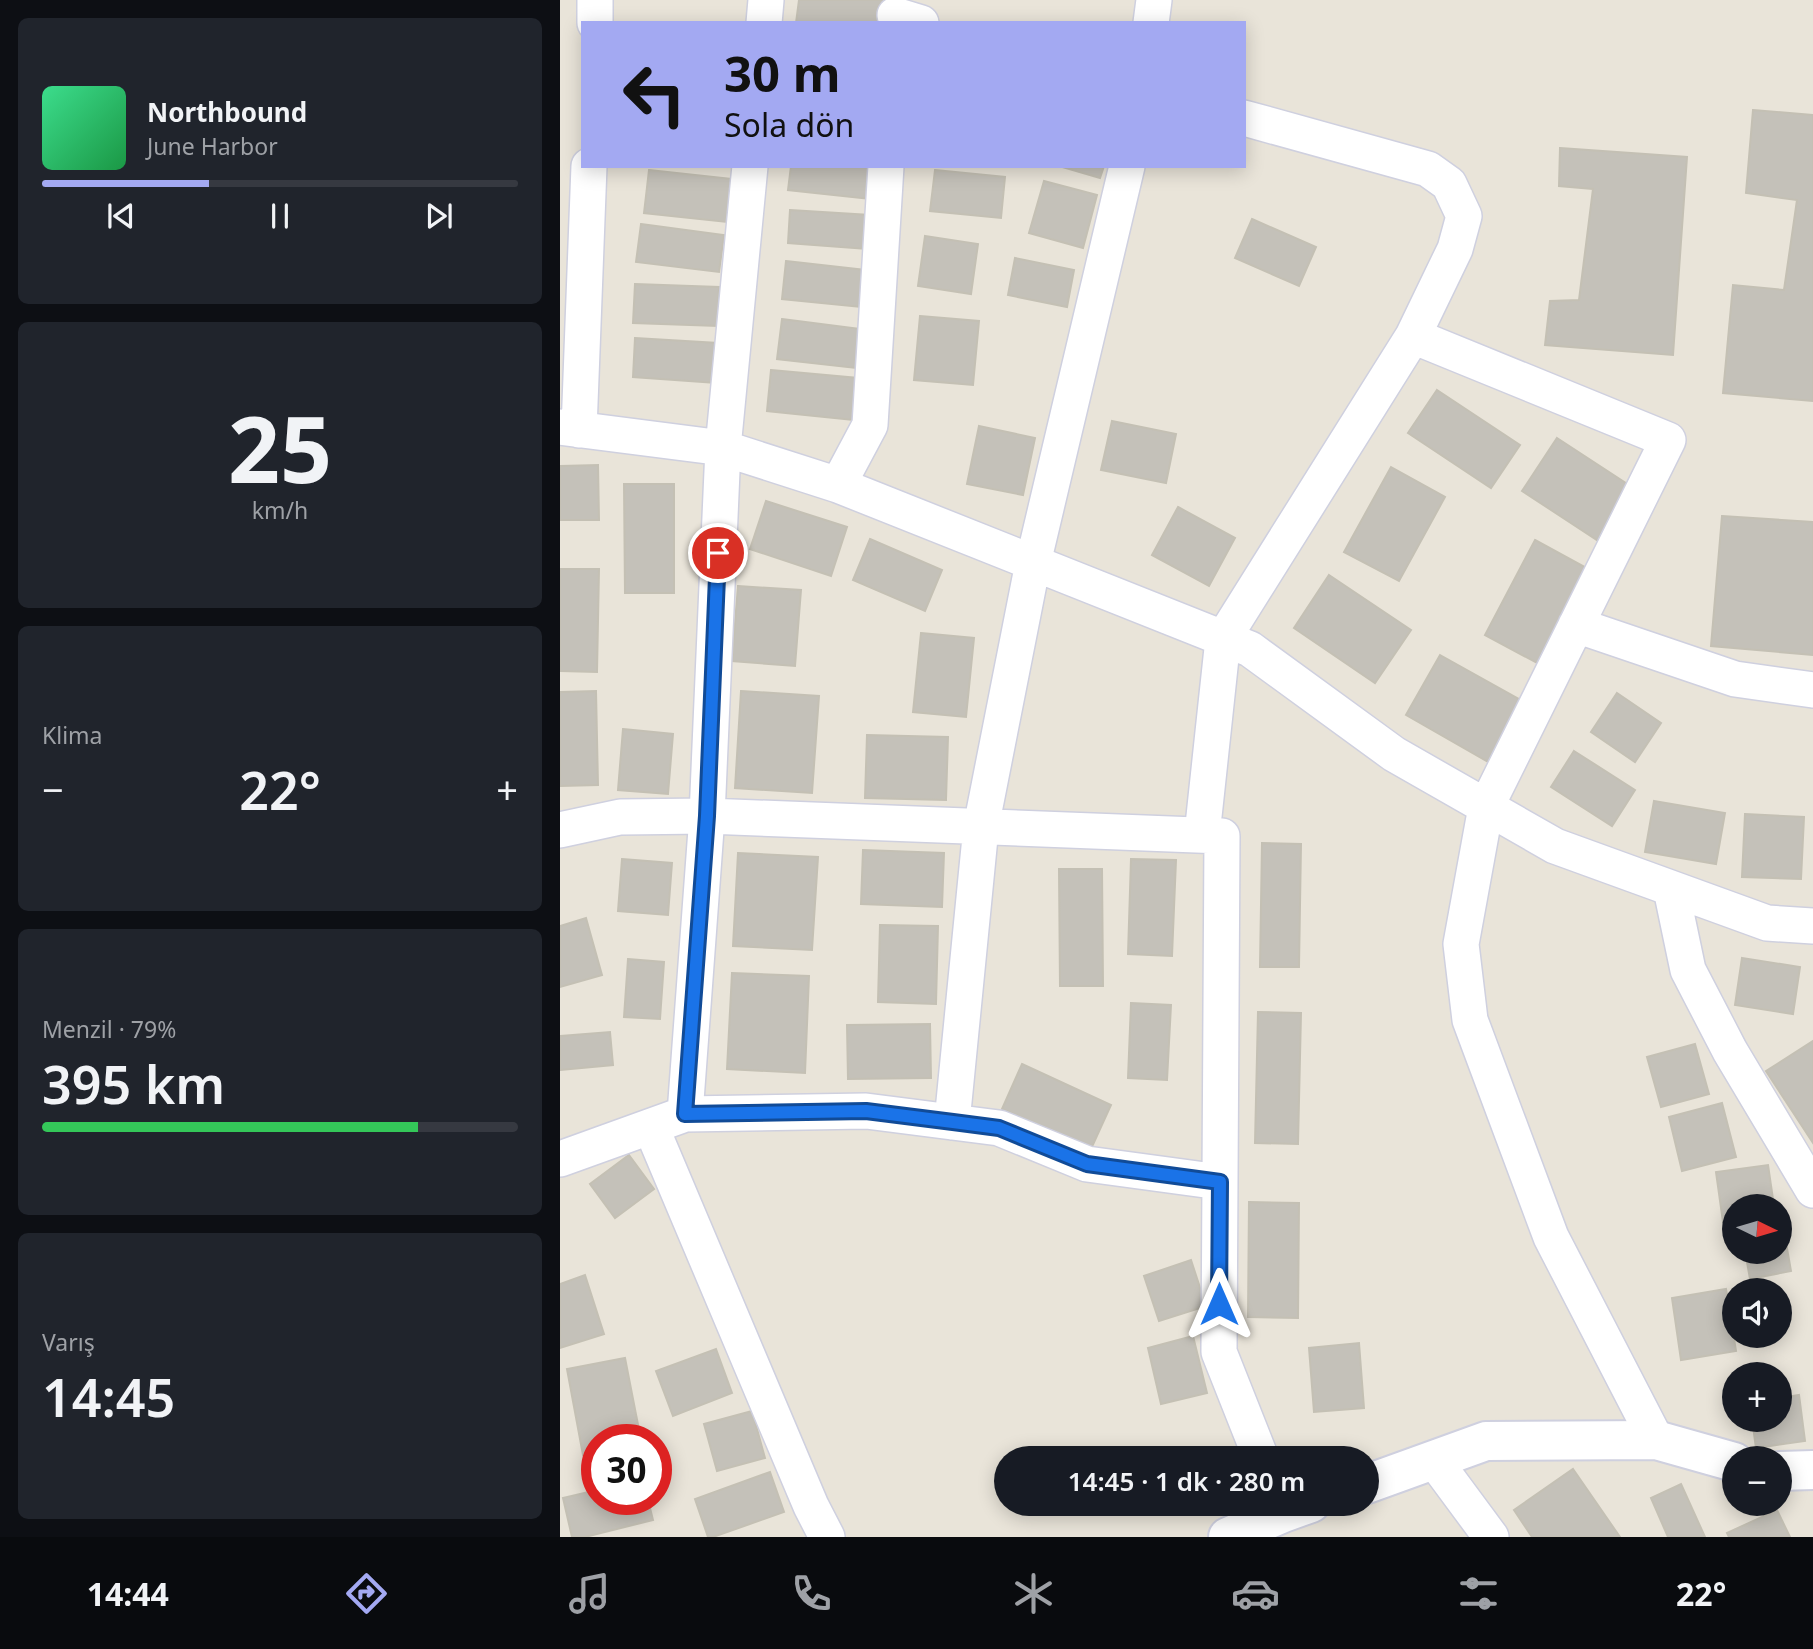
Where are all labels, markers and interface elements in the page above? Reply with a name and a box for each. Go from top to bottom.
text: 30 m [724,40,841,106]
icon: left [609,49,700,140]
text: Northbound [147,94,307,130]
text: Sola dön [724,103,854,146]
text: June Harbor [147,130,278,162]
icon: previous [102,197,140,235]
icon: pause [261,197,299,235]
icon: next [420,197,458,235]
text: 25 [228,386,332,510]
text: km/h [252,494,308,526]
pin [688,523,748,583]
icon: arrive [699,534,737,572]
text: Klima [42,719,103,751]
text: 22° [239,754,321,825]
text: − [42,763,64,815]
text: + [496,763,518,815]
text: Menzil · 79% [42,1013,176,1045]
text: 395 km [42,1048,225,1119]
north arrow [1722,1194,1792,1264]
map controls [1722,1194,1792,1516]
position arrow [1182,1267,1256,1341]
button: sound [1722,1278,1792,1348]
text: Varış [42,1326,95,1358]
text: 14:45 [42,1361,175,1432]
button: + [1722,1362,1792,1432]
speed limit sign: 30 [581,1424,672,1515]
button: − [1722,1446,1792,1516]
text: 14:45 · 1 dk · 280 m [1068,1463,1305,1499]
icon: directions [342,1569,391,1618]
icon: music [565,1569,614,1618]
icon: phone [787,1569,836,1618]
icon: climate [1009,1569,1058,1618]
icon: car [1231,1569,1280,1618]
icon: filters [1454,1569,1503,1618]
text: 14:44 [87,1572,169,1615]
text: 22° [1676,1572,1726,1615]

